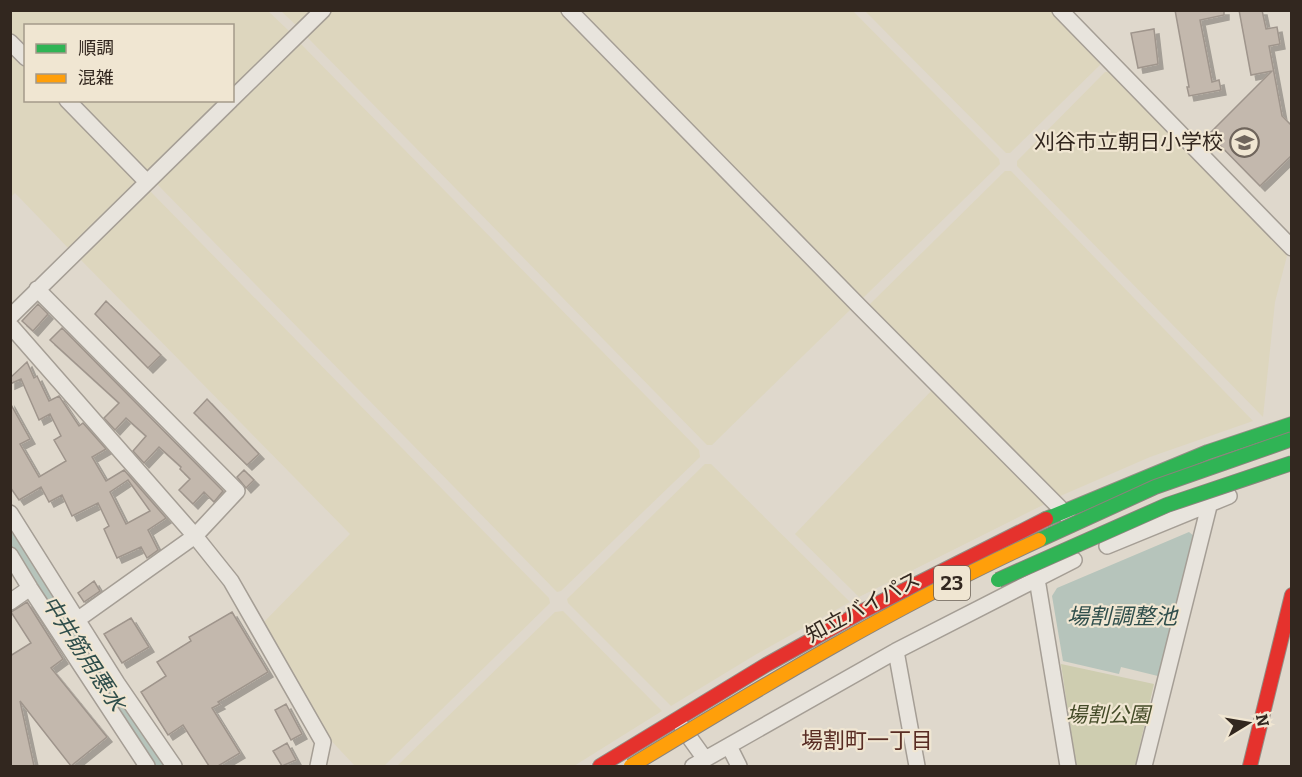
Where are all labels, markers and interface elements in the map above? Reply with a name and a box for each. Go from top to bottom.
legend [24,24,234,102]
text: 順調 [78,37,114,59]
text: 混雑 [78,67,114,89]
school or university icon: 刈谷市立朝日小学校 [1228,126,1260,158]
place label: 刈谷市立朝日小学校 [1034,129,1223,155]
street label: 知立バイパス [801,566,925,648]
road number: 23 [934,566,970,600]
water label: 中井筋用悪水 [36,591,132,718]
water label: 場割調整池 [1067,603,1179,630]
north arrow [1218,693,1278,753]
park label: 場割公園 [1066,702,1153,728]
text: N [1252,712,1273,728]
district label: 場割町一丁目 [801,727,933,754]

